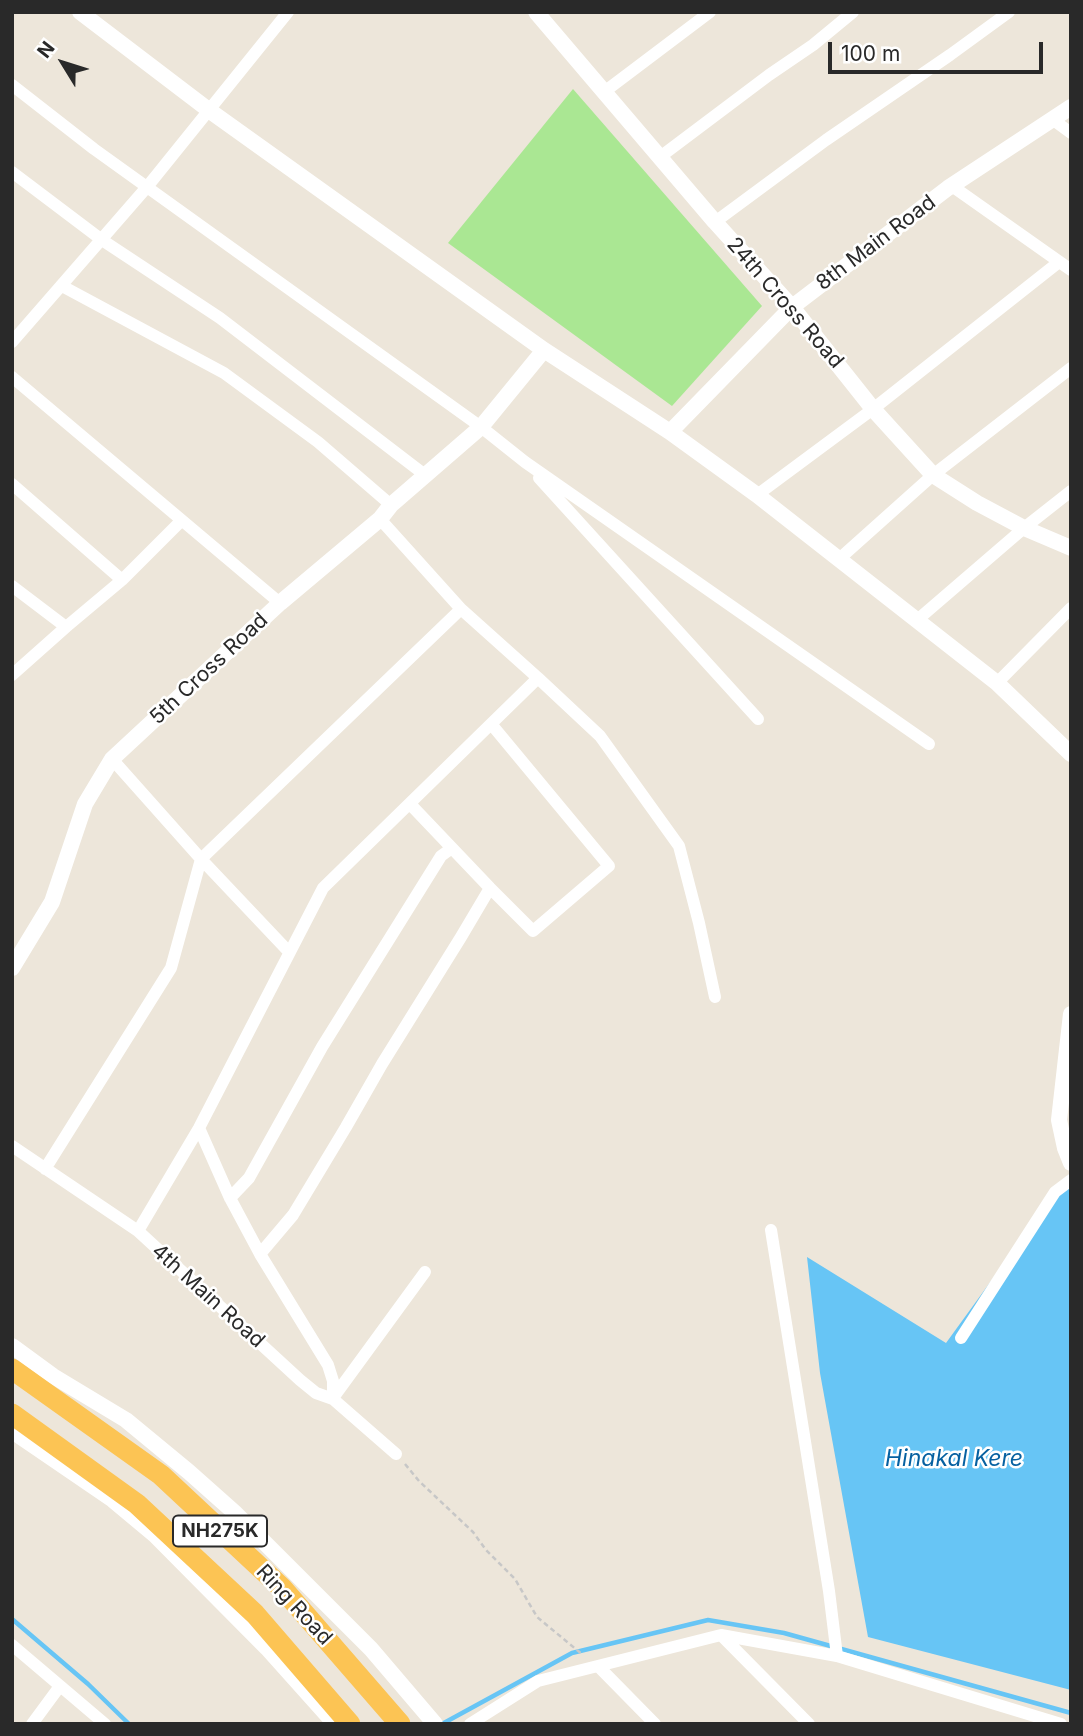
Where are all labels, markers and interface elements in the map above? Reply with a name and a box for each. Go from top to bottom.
north arrow [28,28,98,98]
scale bar [831,28,1046,72]
text: N [33,37,60,63]
text: 100 m [841,41,900,66]
street label: 8th Main Road [811,190,941,296]
street label: 24th Cross Road [721,232,849,374]
street label: 5th Cross Road [145,608,273,730]
street label: 4th Main Road [146,1239,270,1353]
water label: Hinakal Kere [885,1445,1023,1473]
road number: NH275K [173,1516,267,1546]
street label: Ring Road [251,1560,337,1650]

